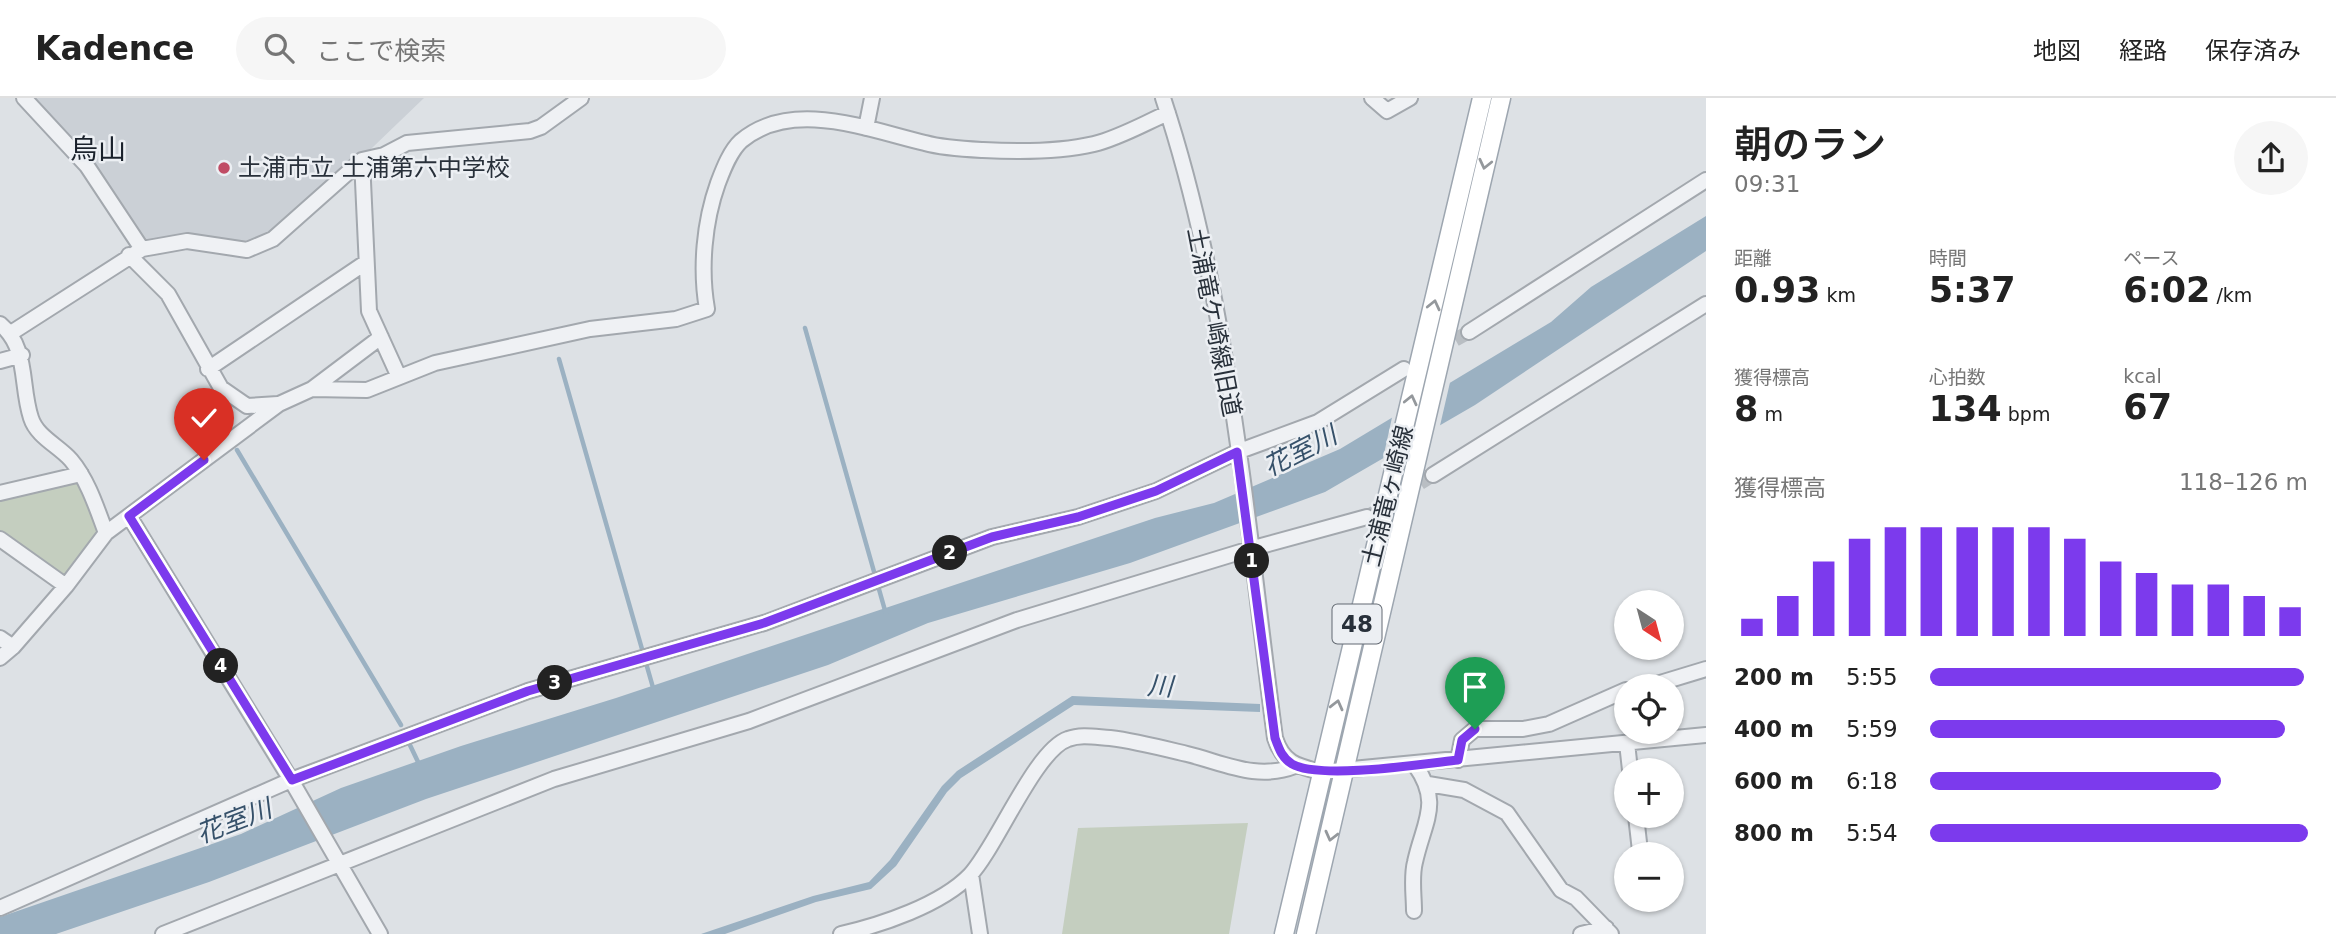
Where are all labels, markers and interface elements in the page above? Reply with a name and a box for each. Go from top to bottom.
search box [236,17,726,80]
text: Kadence [35,29,194,68]
icon: search [260,29,298,67]
text: ここで検索 [316,36,446,66]
text: 地図 [2033,37,2081,65]
text: 経路 [2119,37,2167,65]
text: 保存済み [2205,37,2301,65]
button: share [2234,121,2308,195]
text: 朝のラン [1734,123,1886,167]
district label: 烏山 [70,133,126,166]
place label: 土浦市立 土浦第六中学校 [238,154,510,182]
one-way arrow [1479,158,1494,170]
marker: 土浦市立 土浦第六中学校 [216,160,232,176]
text: 09:31 [1734,171,1800,197]
street label: 土浦竜ケ崎線旧道 [1182,225,1246,419]
text: 距離 [1734,247,1772,269]
text: 時間 [1929,247,1967,269]
text: ペース [2123,247,2179,269]
text: 0.93 [1734,270,1820,310]
text: 5:37 [1929,270,2016,310]
text: 6:02 [2123,270,2210,310]
text: km [1820,284,1856,306]
text: /km [2210,284,2252,306]
one-way arrow [1426,299,1440,311]
text: kcal [2123,365,2162,387]
text: 獲得標高 [1734,366,1810,388]
text: 心拍数 [1929,366,1986,388]
text: 67 [2123,387,2172,427]
pin [174,388,234,460]
text: 8 [1734,389,1758,429]
text: 134 [1929,389,2002,429]
one-way arrow [1403,394,1418,406]
icon: check [185,399,223,437]
text: m [1758,403,1783,425]
text: bpm [2002,403,2050,425]
water label: 花室川 [1258,419,1344,482]
street label: 土浦竜ヶ崎線 [1357,423,1419,569]
text: 118–126 m [2179,469,2308,495]
text: 獲得標高 [1734,475,1826,501]
pin: 2 [932,536,968,570]
text: 2 [943,541,956,563]
pin: 1 [1234,544,1270,578]
text: 1 [1245,549,1258,571]
north arrow [1614,590,1684,660]
map controls [1614,590,1684,912]
road number: 48 [1332,604,1382,644]
pin: 4 [204,648,238,684]
text: 4 [214,654,227,676]
pin [1445,657,1505,729]
text: 200 m [1734,664,1814,690]
text: 5:55 [1846,664,1898,690]
pin: 3 [538,666,572,700]
icon: arrive [1456,668,1494,706]
water label: 川 [1146,670,1177,702]
text: 3 [548,671,561,693]
button: locate [1614,674,1684,744]
one-way arrow [1329,700,1343,712]
text: 400 m [1734,716,1814,742]
text: 5:59 [1846,716,1898,742]
button: + [1614,758,1684,828]
text: 600 m [1734,768,1814,794]
text: 6:18 [1846,768,1898,794]
water label: 花室川 [192,792,279,849]
text: 800 m [1734,820,1814,846]
text: 5:54 [1846,820,1898,846]
one-way arrow [1325,829,1339,841]
button: − [1614,842,1684,912]

